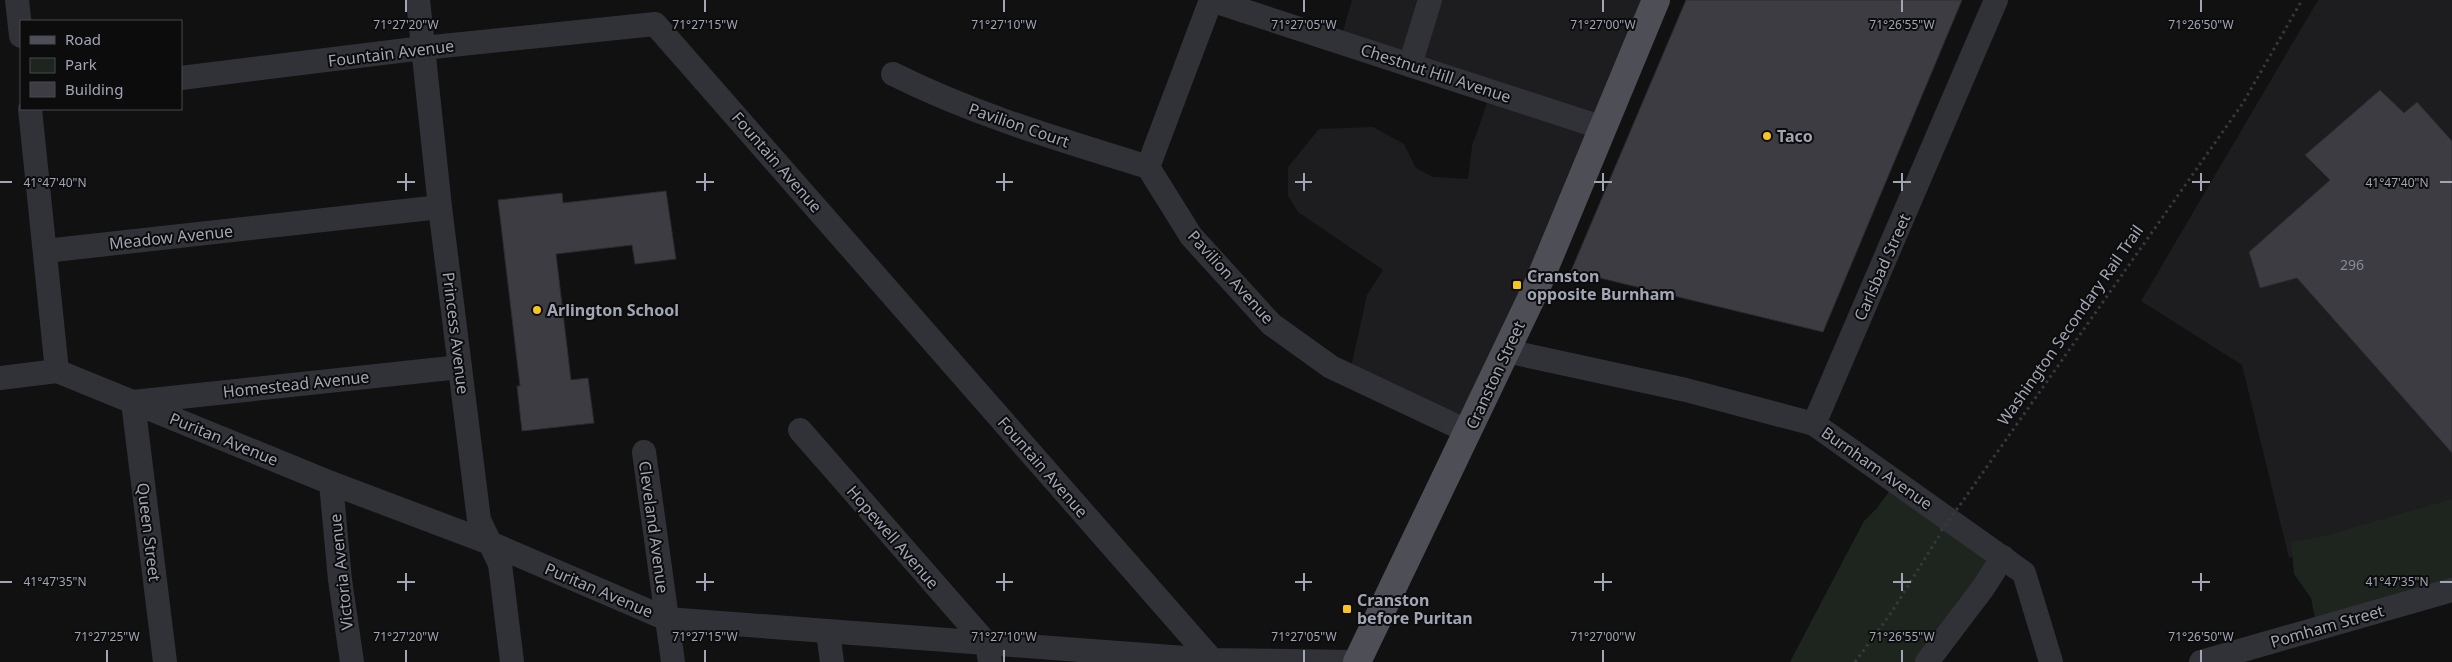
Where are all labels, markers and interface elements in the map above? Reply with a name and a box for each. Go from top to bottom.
text: 71°27'20"W [373,16,439,33]
text: 71°27'15"W [672,16,738,33]
text: 71°27'10"W [971,16,1037,33]
text: 71°27'05"W [1271,16,1337,33]
text: 71°27'00"W [1570,16,1636,33]
text: 71°26'55"W [1869,16,1935,33]
text: 71°26'50"W [2168,16,2234,33]
legend [20,20,182,110]
text: Road [65,29,101,49]
street label: Fountain Avenue [327,34,455,72]
street label: Chestnut Hill Avenue [1358,38,1514,108]
text: Park [65,54,97,74]
text: Building [65,79,123,99]
street label: Pavilion Court [966,98,1072,153]
street label: Fountain Avenue [727,107,827,217]
place label: Taco [1777,125,1813,147]
marker: Taco [1761,130,1773,142]
text: 41°47'40"N [23,174,87,191]
text: 41°47'40"N [2365,174,2429,191]
street label: Carlsbad Street [1849,210,1916,324]
street label: Meadow Avenue [108,220,234,254]
street label: Washington Secondary Rail Trail [1992,220,2148,430]
street label: Pavilion Avenue [1183,225,1279,329]
house number: 296 [2340,255,2364,274]
place label: Cranston opposite Burnham [1527,265,1675,305]
street label: Princess Avenue [438,271,474,395]
marker: Cranston opposite Burnham [1511,279,1523,291]
place label: Arlington School [547,299,679,321]
marker: Arlington School [531,304,543,316]
street label: Cranston Street [1460,317,1530,433]
street label: Homestead Avenue [222,365,370,403]
street label: Puritan Avenue [166,407,282,471]
street label: Fountain Avenue [993,412,1093,522]
street label: Burnham Avenue [1817,421,1937,515]
street label: Cleveland Avenue [634,459,674,595]
street label: Queen Street [132,481,166,583]
street label: Hopewell Avenue [842,481,944,593]
street label: Victoria Avenue [324,513,358,631]
street label: Puritan Avenue [542,557,656,623]
text: 41°47'35"N [23,573,87,590]
text: 41°47'35"N [2365,573,2429,590]
place label: Cranston before Puritan [1357,589,1473,629]
street label: Pomham Street [2268,599,2386,653]
marker: Cranston before Puritan [1341,603,1353,615]
text: 71°27'25"W [74,628,140,645]
text: 71°27'20"W [373,628,439,645]
text: 71°27'15"W [672,628,738,645]
text: 71°27'10"W [971,628,1037,645]
text: 71°27'05"W [1271,628,1337,645]
text: 71°27'00"W [1570,628,1636,645]
text: 71°26'55"W [1869,628,1935,645]
text: 71°26'50"W [2168,628,2234,645]

